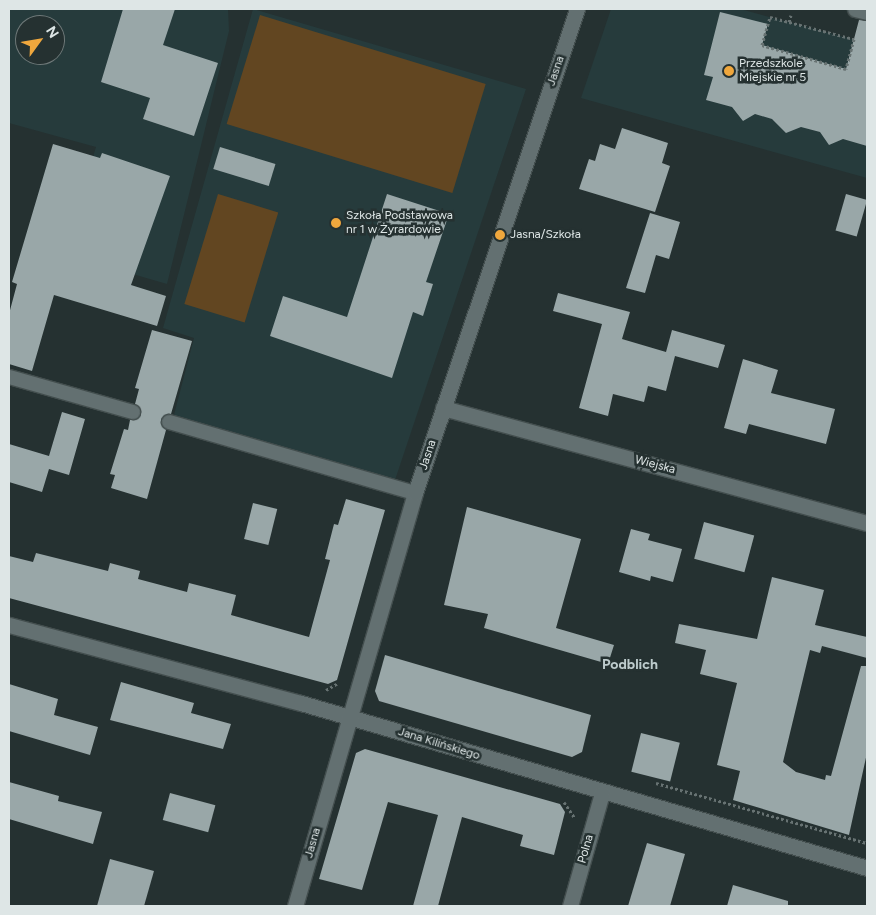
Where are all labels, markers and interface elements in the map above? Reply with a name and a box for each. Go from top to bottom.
north arrow [15,15,65,65]
text: N [42,23,62,41]
street label: Jasna [544,54,568,88]
place label: Przedszkole Miejskie nr 5 [739,57,806,85]
marker: Przedszkole Miejskie nr 5 [723,65,735,77]
place label: Szkoła Podstawowa nr 1 w Żyrardowie [346,209,453,237]
marker: Szkoła Podstawowa nr 1 w Żyrardowie [330,217,342,229]
place label: Jasna/Szkoła [510,228,581,242]
marker: Jasna/Szkoła [494,229,506,241]
street label: Jasna [416,438,440,472]
street label: Wiejska [633,453,677,477]
district label: Podblich [602,657,658,673]
street label: Jana Kilińskiego [396,725,482,763]
street label: Jasna [302,826,324,860]
street label: Polna [575,833,597,865]

